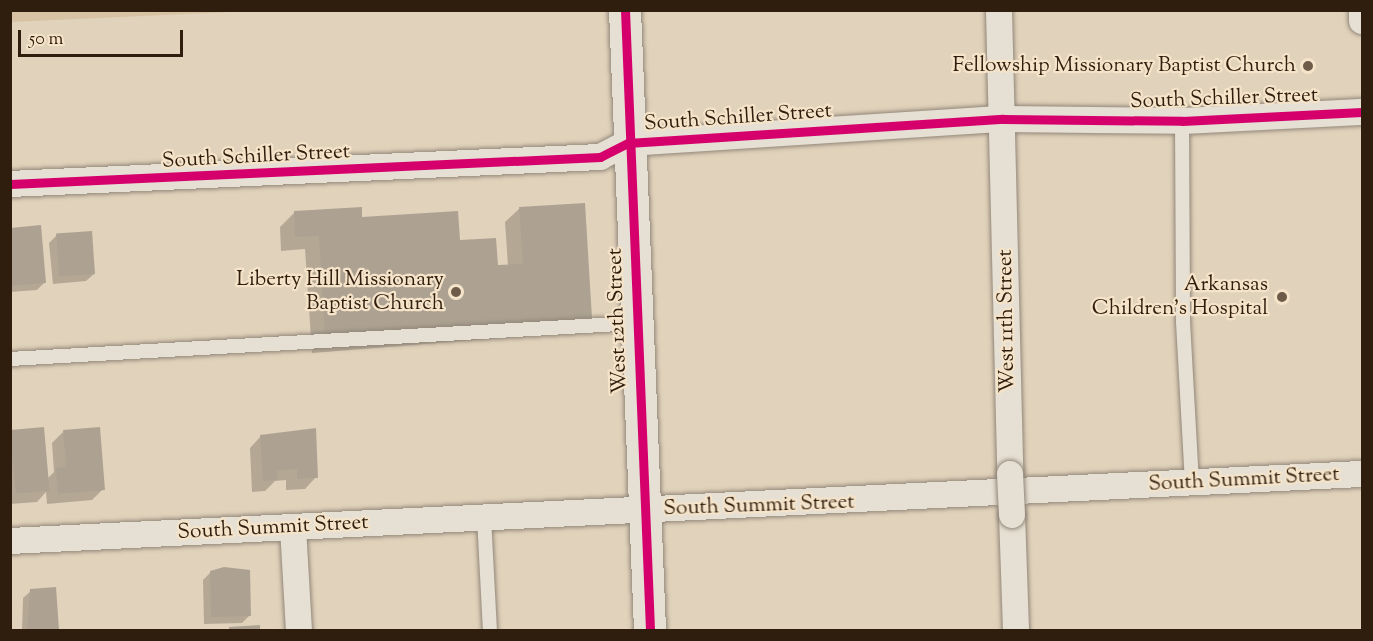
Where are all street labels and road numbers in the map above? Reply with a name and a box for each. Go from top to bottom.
street label: South Schiller Street [1130,83,1318,115]
street label: South Schiller Street [643,99,833,137]
street label: South Schiller Street [161,139,351,175]
street label: West 12th Street [603,248,633,394]
street label: West 11th Street [993,249,1021,393]
street label: South Summit Street [1148,462,1340,498]
street label: South Summit Street [663,490,855,522]
street label: South Summit Street [177,510,369,546]

